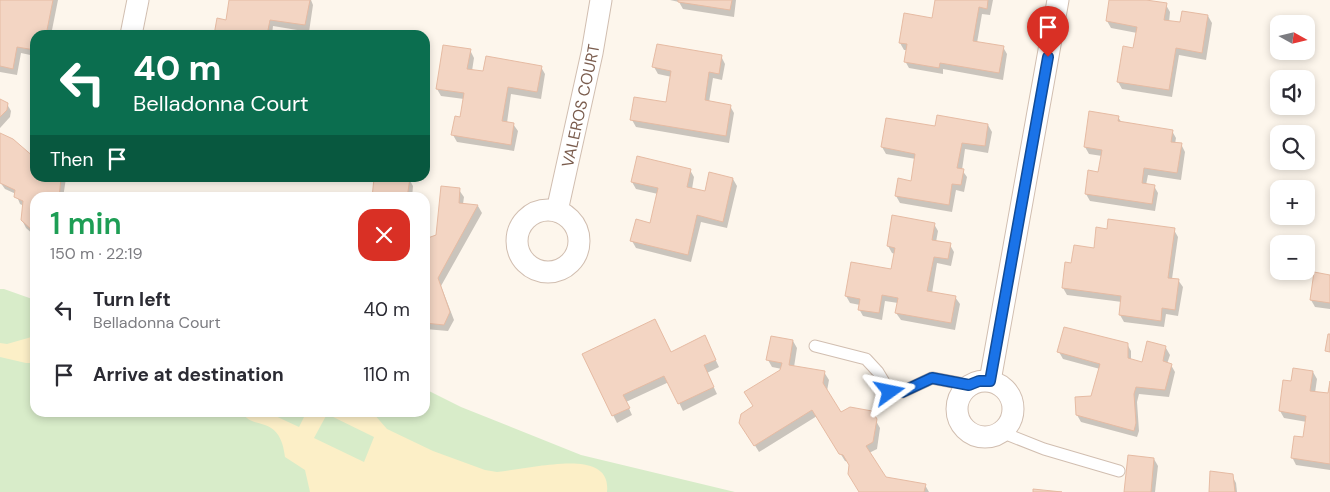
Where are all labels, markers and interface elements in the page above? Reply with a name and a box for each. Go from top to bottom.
pin [1027,6,1069,57]
icon: arrive [1034,13,1062,41]
north arrow [1270,15,1315,60]
map controls [1270,15,1315,280]
street label: VALEROS COURT [557,42,604,169]
text: 40 m [133,45,222,91]
icon: left [50,50,115,115]
button: sound [1270,70,1315,115]
text: Belladonna Court [133,89,309,118]
button: search [1270,125,1315,170]
icon: arrive [103,145,131,173]
text: Then [50,147,93,172]
button: + [1270,180,1315,225]
text: 1 min [50,204,122,243]
button: close [358,209,410,261]
button: − [1270,235,1315,280]
text: 150 m · 22:19 [50,243,143,264]
text: Turn left [93,287,171,312]
icon: left [50,296,78,324]
text: 40 m [363,297,410,322]
text: Belladonna Court [93,312,221,333]
icon: arrive [50,361,78,389]
text: Arrive at destination [93,362,284,387]
text: 110 m [363,362,410,387]
position arrow [863,365,915,417]

